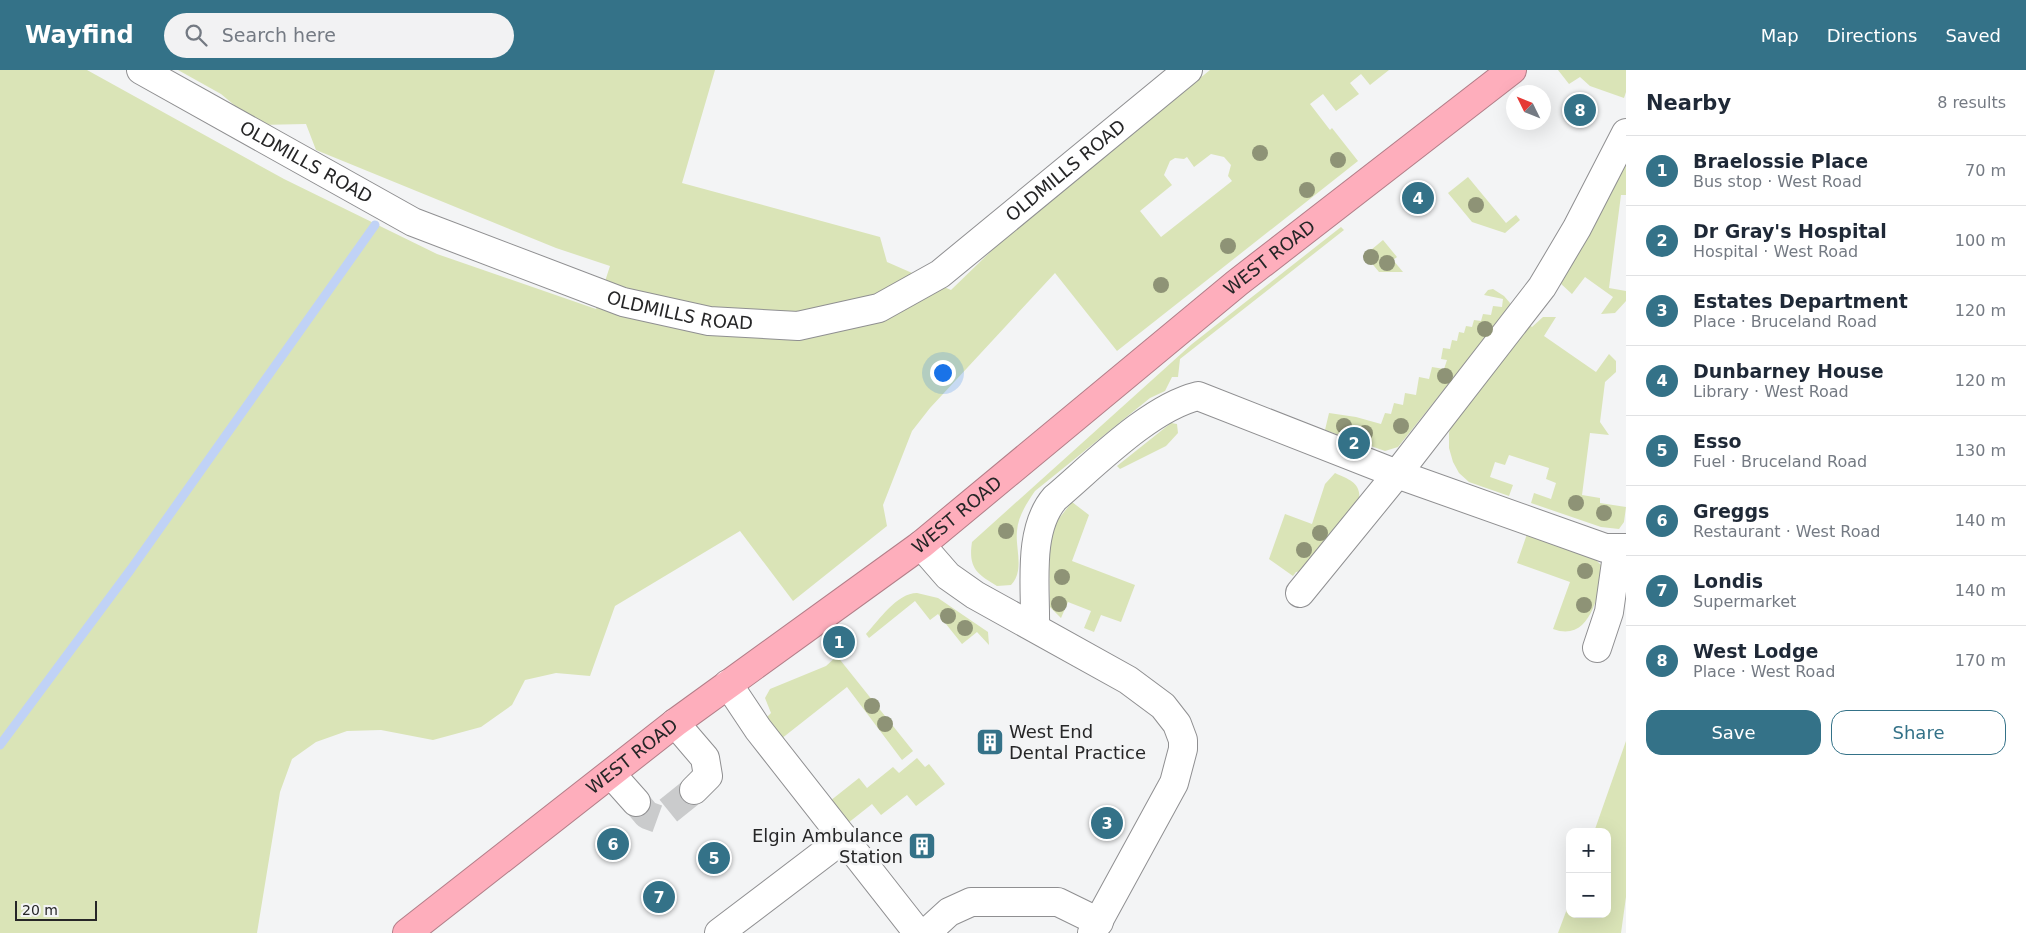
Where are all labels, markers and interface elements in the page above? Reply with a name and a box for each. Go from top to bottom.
search box [164,13,514,58]
text: Wayfind [25,21,134,49]
icon: search [182,21,210,49]
text: Search here [222,24,336,46]
text: Map [1761,25,1799,46]
text: Directions [1827,25,1917,46]
text: Saved [1945,25,2001,46]
north arrow [1506,85,1551,130]
pin: 8 [1564,91,1596,129]
text: Nearby [1646,91,1731,115]
text: 8 results [1937,93,2006,112]
street label: OLDMILLS ROAD [1001,115,1129,226]
street label: OLDMILLS ROAD [236,116,376,207]
text: Braelossie Place [1693,150,1868,172]
text: 1 [1656,161,1668,180]
text: 70 m [1965,161,2006,180]
text: Bus stop · West Road [1693,172,1862,191]
pin: 4 [1402,179,1434,217]
street label: WEST ROAD [1220,215,1319,299]
text: Dr Gray's Hospital [1693,220,1887,242]
text: 2 [1656,231,1668,250]
text: 100 m [1955,231,2006,250]
text: Hospital · West Road [1693,242,1858,261]
street label: OLDMILLS ROAD [604,286,754,333]
text: Estates Department [1693,290,1908,312]
text: 3 [1656,301,1668,320]
text: 120 m [1955,301,2006,320]
text: Place · Bruceland Road [1693,312,1877,331]
your location [930,360,956,386]
text: Dunbarney House [1693,360,1884,382]
text: 4 [1656,371,1668,390]
text: 120 m [1955,371,2006,390]
text: Library · West Road [1693,382,1849,401]
pin: 2 [1338,424,1370,462]
text: Esso [1693,430,1742,452]
text: 5 [1656,441,1668,460]
text: 130 m [1955,441,2006,460]
text: Fuel · Bruceland Road [1693,452,1867,471]
street label: WEST ROAD [908,472,1006,558]
text: Greggs [1693,500,1769,522]
text: 6 [1656,511,1668,530]
text: 140 m [1955,511,2006,530]
text: Restaurant · West Road [1693,522,1880,541]
text: Londis [1693,570,1763,592]
text: 7 [1656,581,1668,600]
text: 140 m [1955,581,2006,600]
text: Supermarket [1693,592,1796,611]
pin: 1 [823,623,855,661]
text: West Lodge [1693,640,1818,662]
text: 8 [1656,651,1668,670]
text: 170 m [1955,651,2006,670]
text: Place · West Road [1693,662,1835,681]
button: Save [1646,710,1821,755]
button: Share [1831,710,2006,755]
street label: WEST ROAD [582,714,682,798]
place label: West End Dental Practice [1009,721,1146,763]
building icon: West End Dental Practice [975,727,1005,757]
pin: 3 [1091,804,1123,842]
pin: 6 [597,825,629,863]
place label: Elgin Ambulance Station [752,825,903,867]
map controls [1566,828,1611,918]
button: + [1566,828,1611,873]
building icon: Elgin Ambulance Station [907,831,937,861]
pin: 5 [698,839,730,877]
button: − [1566,873,1611,918]
pin: 7 [643,878,675,916]
scale bar [15,898,98,921]
text: 20 m [22,902,58,918]

